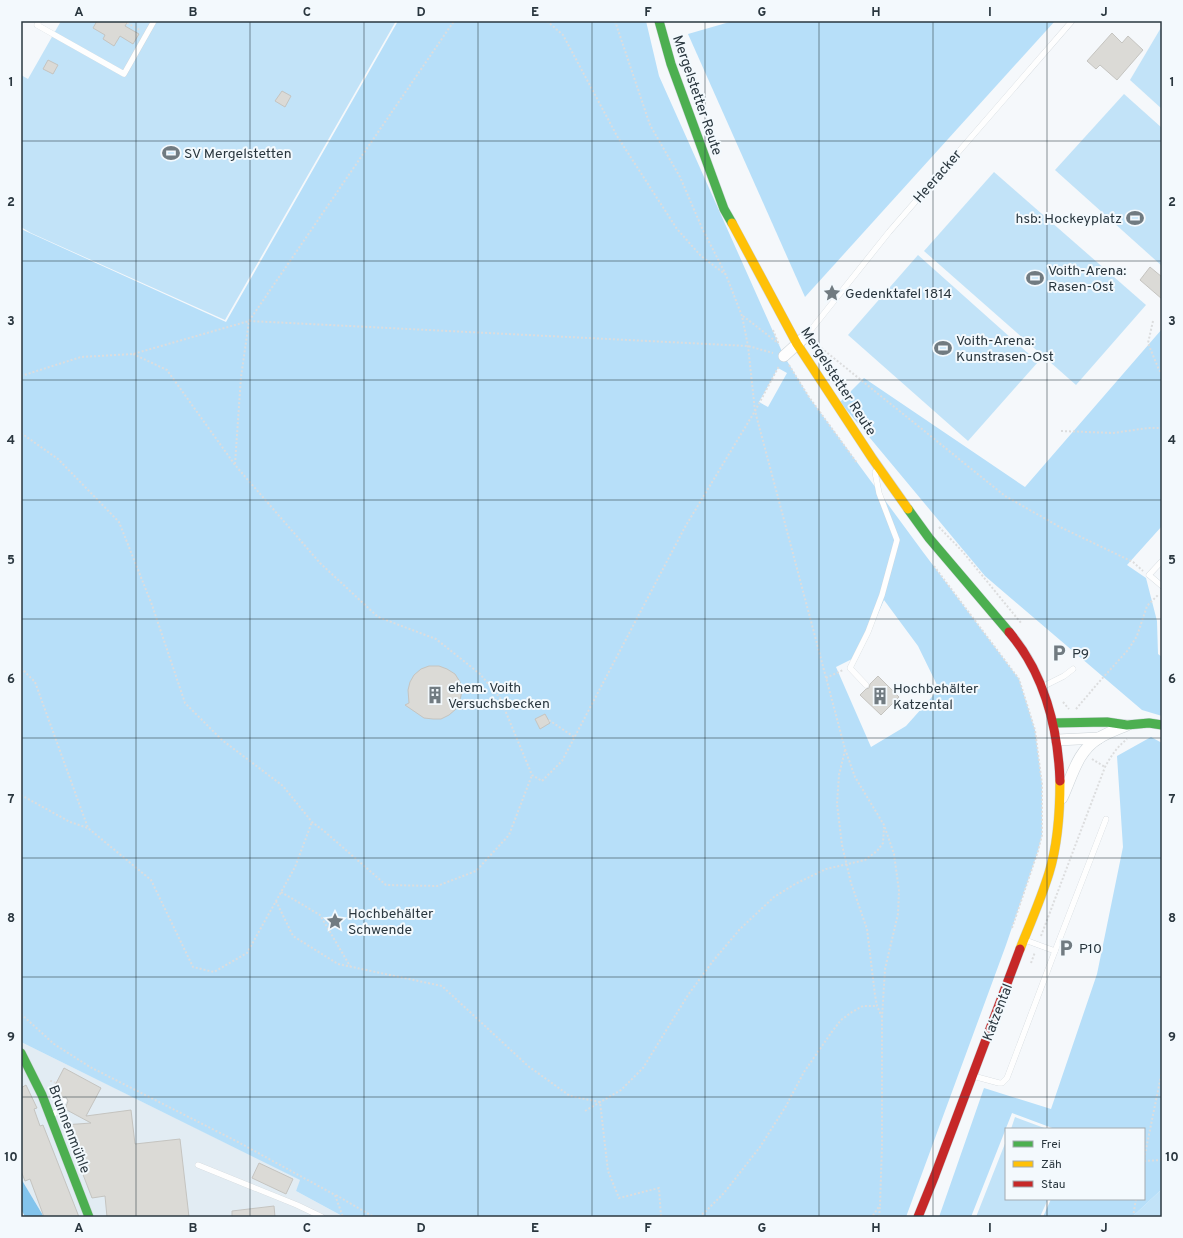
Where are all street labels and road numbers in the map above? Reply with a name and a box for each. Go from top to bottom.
street label: Mergelstetter Reute [668,33,725,158]
street label: Heeracker [910,146,966,207]
street label: Mergelstetter Reute [796,324,879,439]
street label: Katzental [980,982,1017,1044]
street label: Brunnenmühle [44,1083,93,1176]

